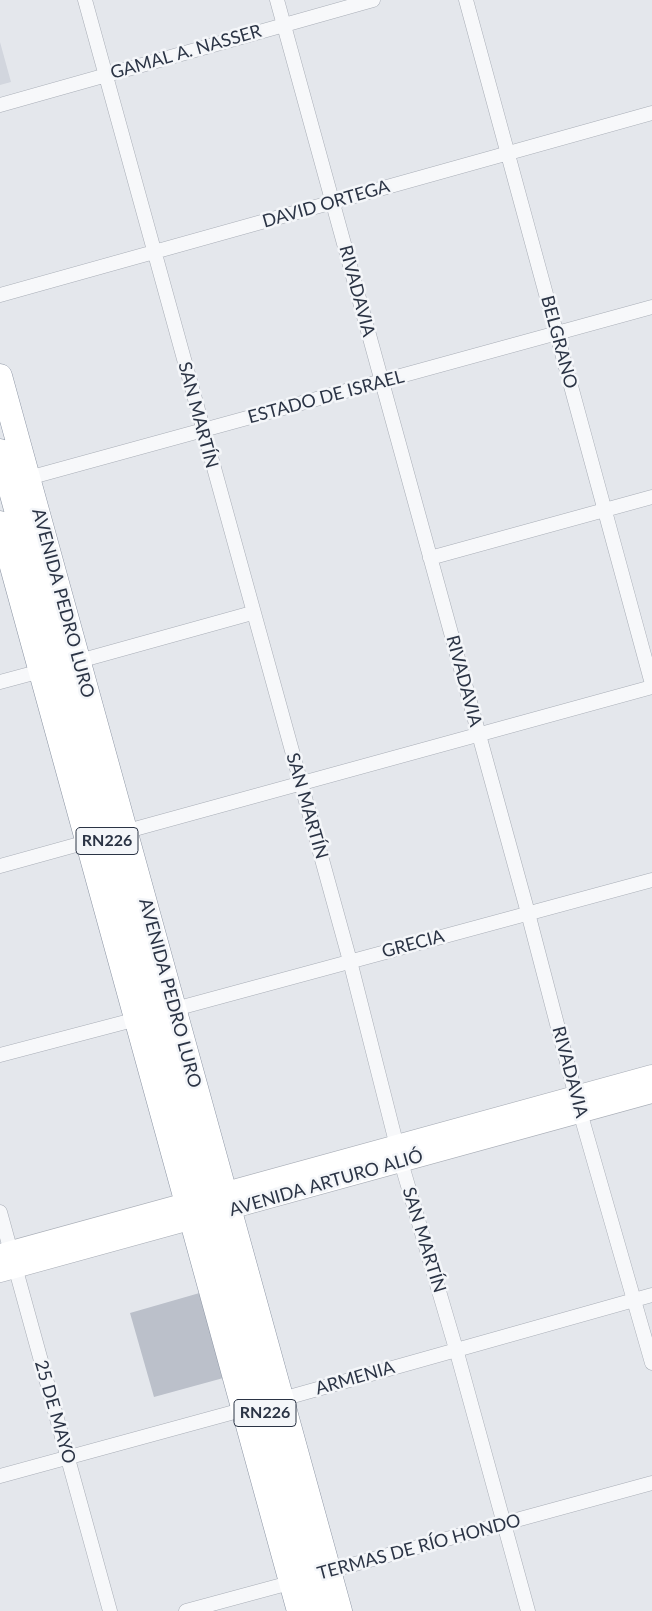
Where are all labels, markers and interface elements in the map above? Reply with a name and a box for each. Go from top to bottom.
street label: GAMAL A. NASSER [108,20,264,84]
street label: DAVID ORTEGA [260,176,392,232]
street label: RIVADAVIA [334,243,380,339]
street label: BELGRANO [536,293,582,391]
street label: SAN MARTÍN [173,359,223,471]
street label: ESTADO DE ISRAEL [245,366,407,428]
street label: AVENIDA PEDRO LURO [27,506,99,700]
street label: RIVADAVIA [441,633,487,729]
street label: SAN MARTÍN [282,751,332,861]
road number: RN226 [76,828,138,854]
street label: AVENIDA PEDRO LURO [134,896,206,1090]
street label: GRECIA [379,925,447,963]
street label: RIVADAVIA [547,1024,593,1120]
street label: AVENIDA ARTURO ALIÓ [227,1145,425,1221]
street label: SAN MARTÍN [398,1185,450,1295]
street label: ARMENIA [313,1356,397,1400]
street label: 25 DE MAYO [30,1358,80,1466]
road number: RN226 [234,1400,296,1426]
street label: TERMAS DE RÍO HONDO [315,1509,523,1585]

